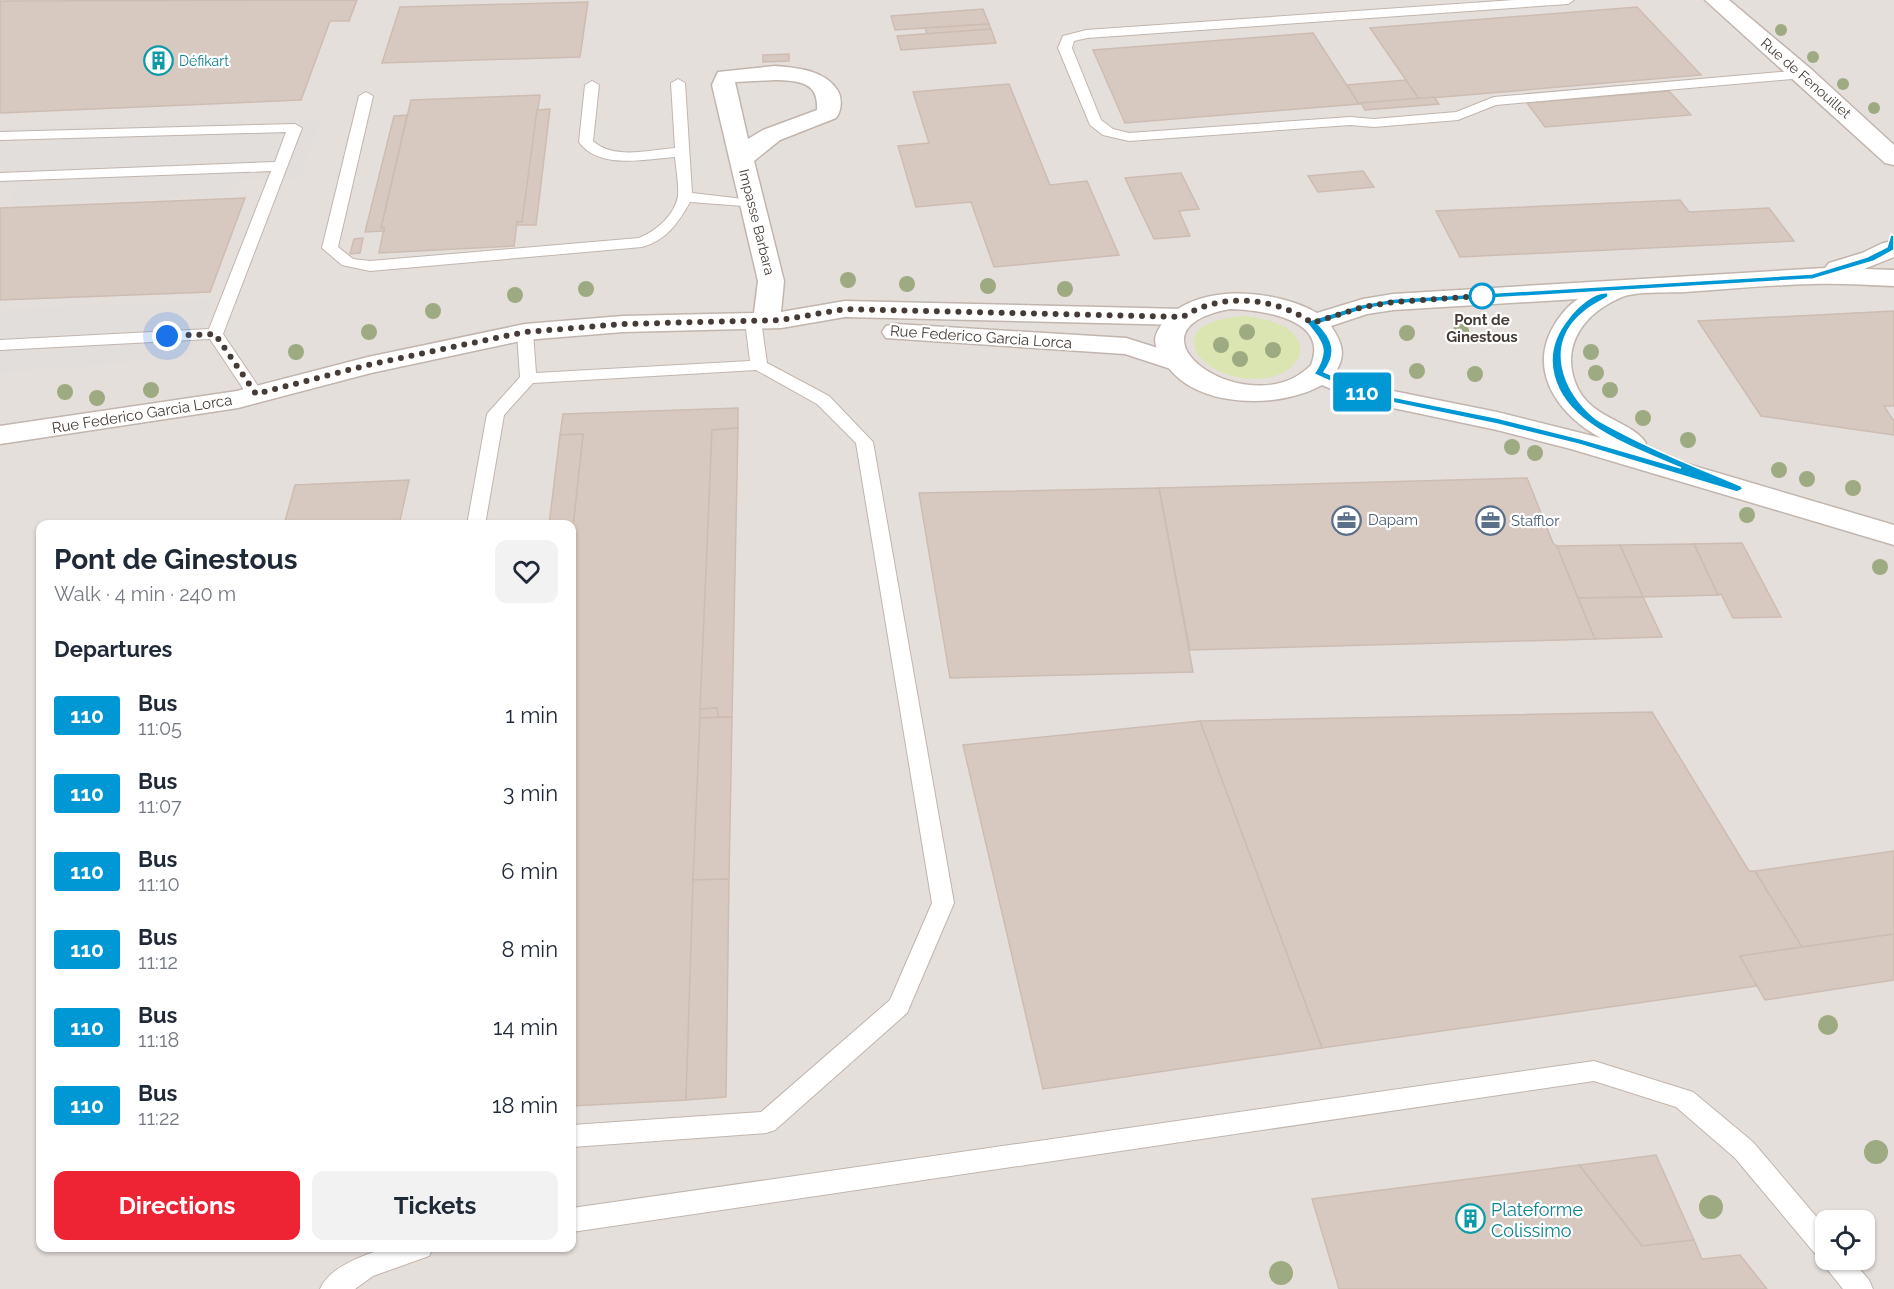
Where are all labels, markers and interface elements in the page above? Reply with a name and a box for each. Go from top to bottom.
street label: Rue de Fenouillet [1758,35,1854,122]
building icon: Défikart [142,45,174,77]
place label: Défikart [179,53,229,69]
street label: Impasse Barbara [736,167,778,277]
marker: Pont de Ginestous [1469,283,1495,309]
place label: Pont de Ginestous [1446,311,1518,346]
your location [152,321,182,351]
street label: Rue Federico Garcia Lorca [889,322,1073,352]
line badge: 110 [1328,372,1396,412]
text: 110 [1345,380,1379,405]
street label: Rue Federico Garcia Lorca [51,391,233,437]
office icon: Dapam [1331,504,1363,536]
office icon: Stafflor [1474,505,1506,537]
place label: Dapam [1368,511,1418,529]
place label: Stafflor [1511,512,1560,530]
button: heart [495,540,558,603]
text: Pont de Ginestous [54,543,298,576]
text: Walk · 4 min · 240 m [54,582,236,606]
text: Departures [54,636,172,662]
text: Bus [138,690,177,716]
text: 1 min [505,702,558,728]
text: 110 [70,703,104,728]
text: 11:05 [138,716,182,740]
text: Bus [138,768,177,794]
text: 3 min [503,780,558,806]
text: 110 [70,781,104,806]
text: 11:07 [138,794,182,818]
text: Bus [138,846,177,872]
text: 6 min [501,858,558,884]
text: 110 [70,859,104,884]
text: 11:10 [138,872,180,896]
text: Bus [138,924,177,950]
text: 8 min [502,936,558,962]
text: 110 [70,937,104,962]
text: 11:12 [138,950,178,974]
text: Bus [138,1002,177,1028]
text: 14 min [493,1014,558,1040]
text: 110 [70,1015,104,1040]
text: 11:18 [138,1028,179,1052]
text: Bus [138,1080,177,1106]
text: 18 min [492,1092,558,1118]
text: 110 [70,1093,104,1118]
text: 11:22 [138,1106,180,1130]
button: Directions [54,1171,300,1240]
button: Tickets [312,1171,558,1240]
place label: Plateforme Colissimo [1491,1199,1583,1241]
building icon: Plateforme Colissimo [1454,1203,1486,1235]
map controls [1815,1210,1875,1270]
button: locate [1815,1210,1875,1270]

